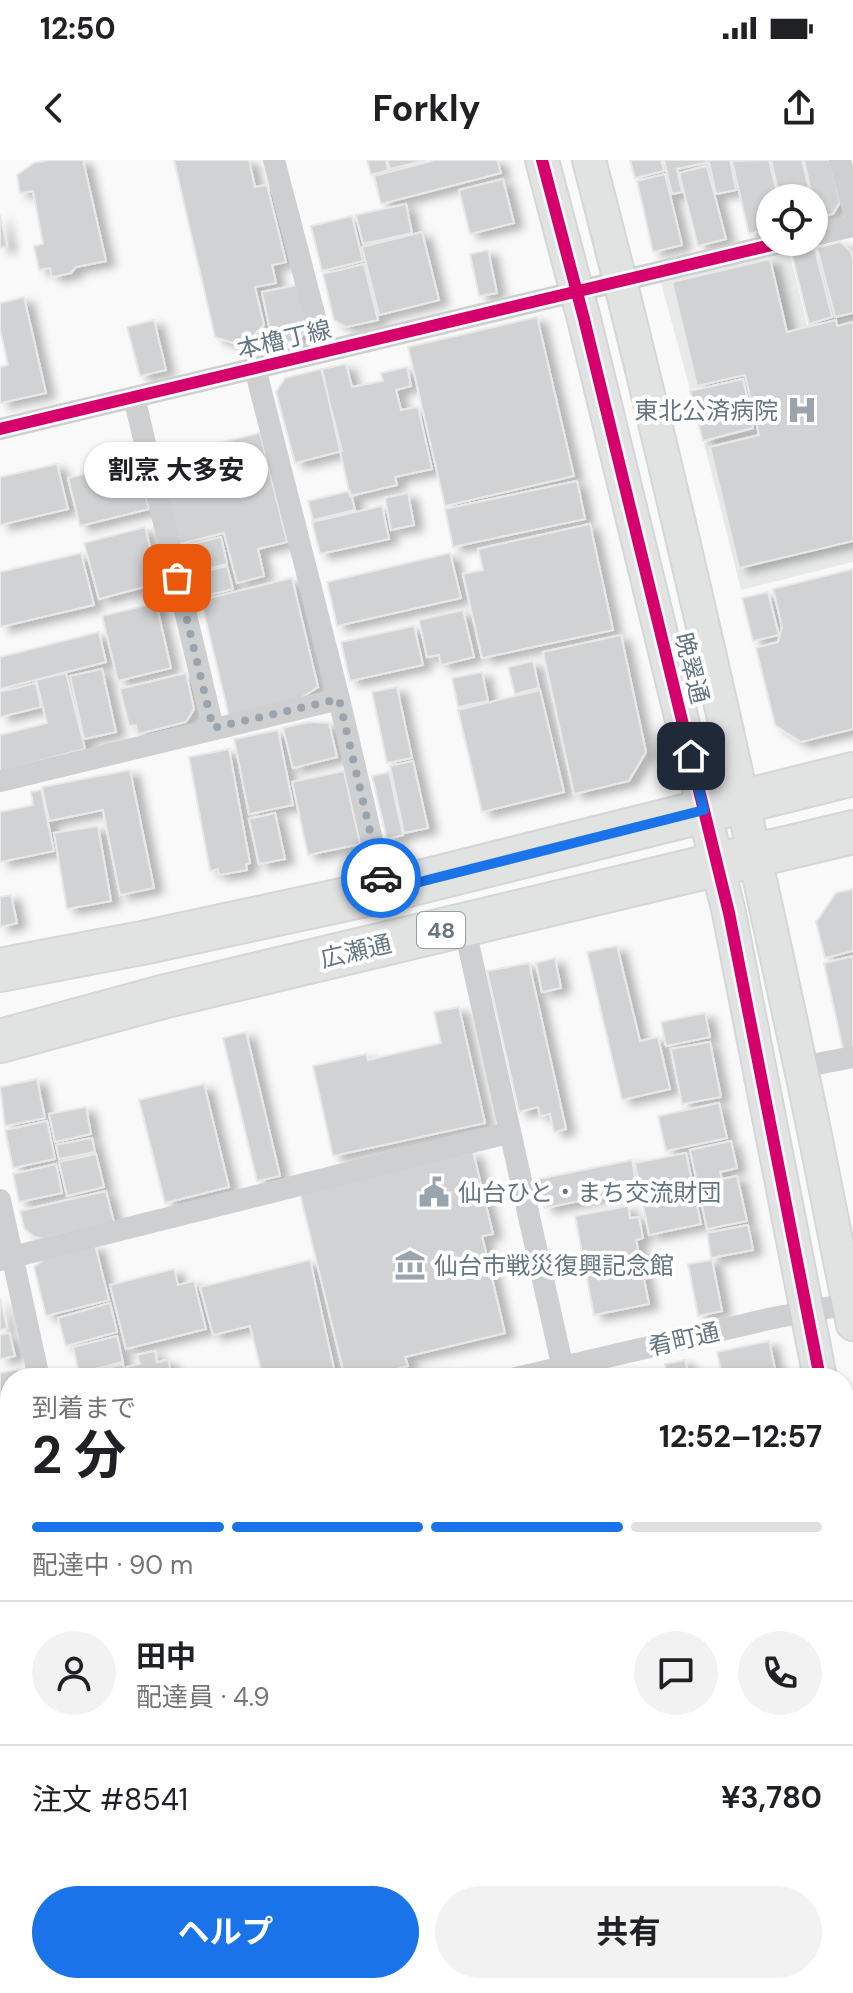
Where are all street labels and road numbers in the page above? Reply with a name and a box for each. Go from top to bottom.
street label: 本櫓丁線 [234,313,334,365]
street label: 晩翠通 [668,629,716,707]
road number: 48 [417,912,465,948]
street label: 広瀬通 [317,928,395,974]
street label: 肴町通 [645,1316,723,1362]

